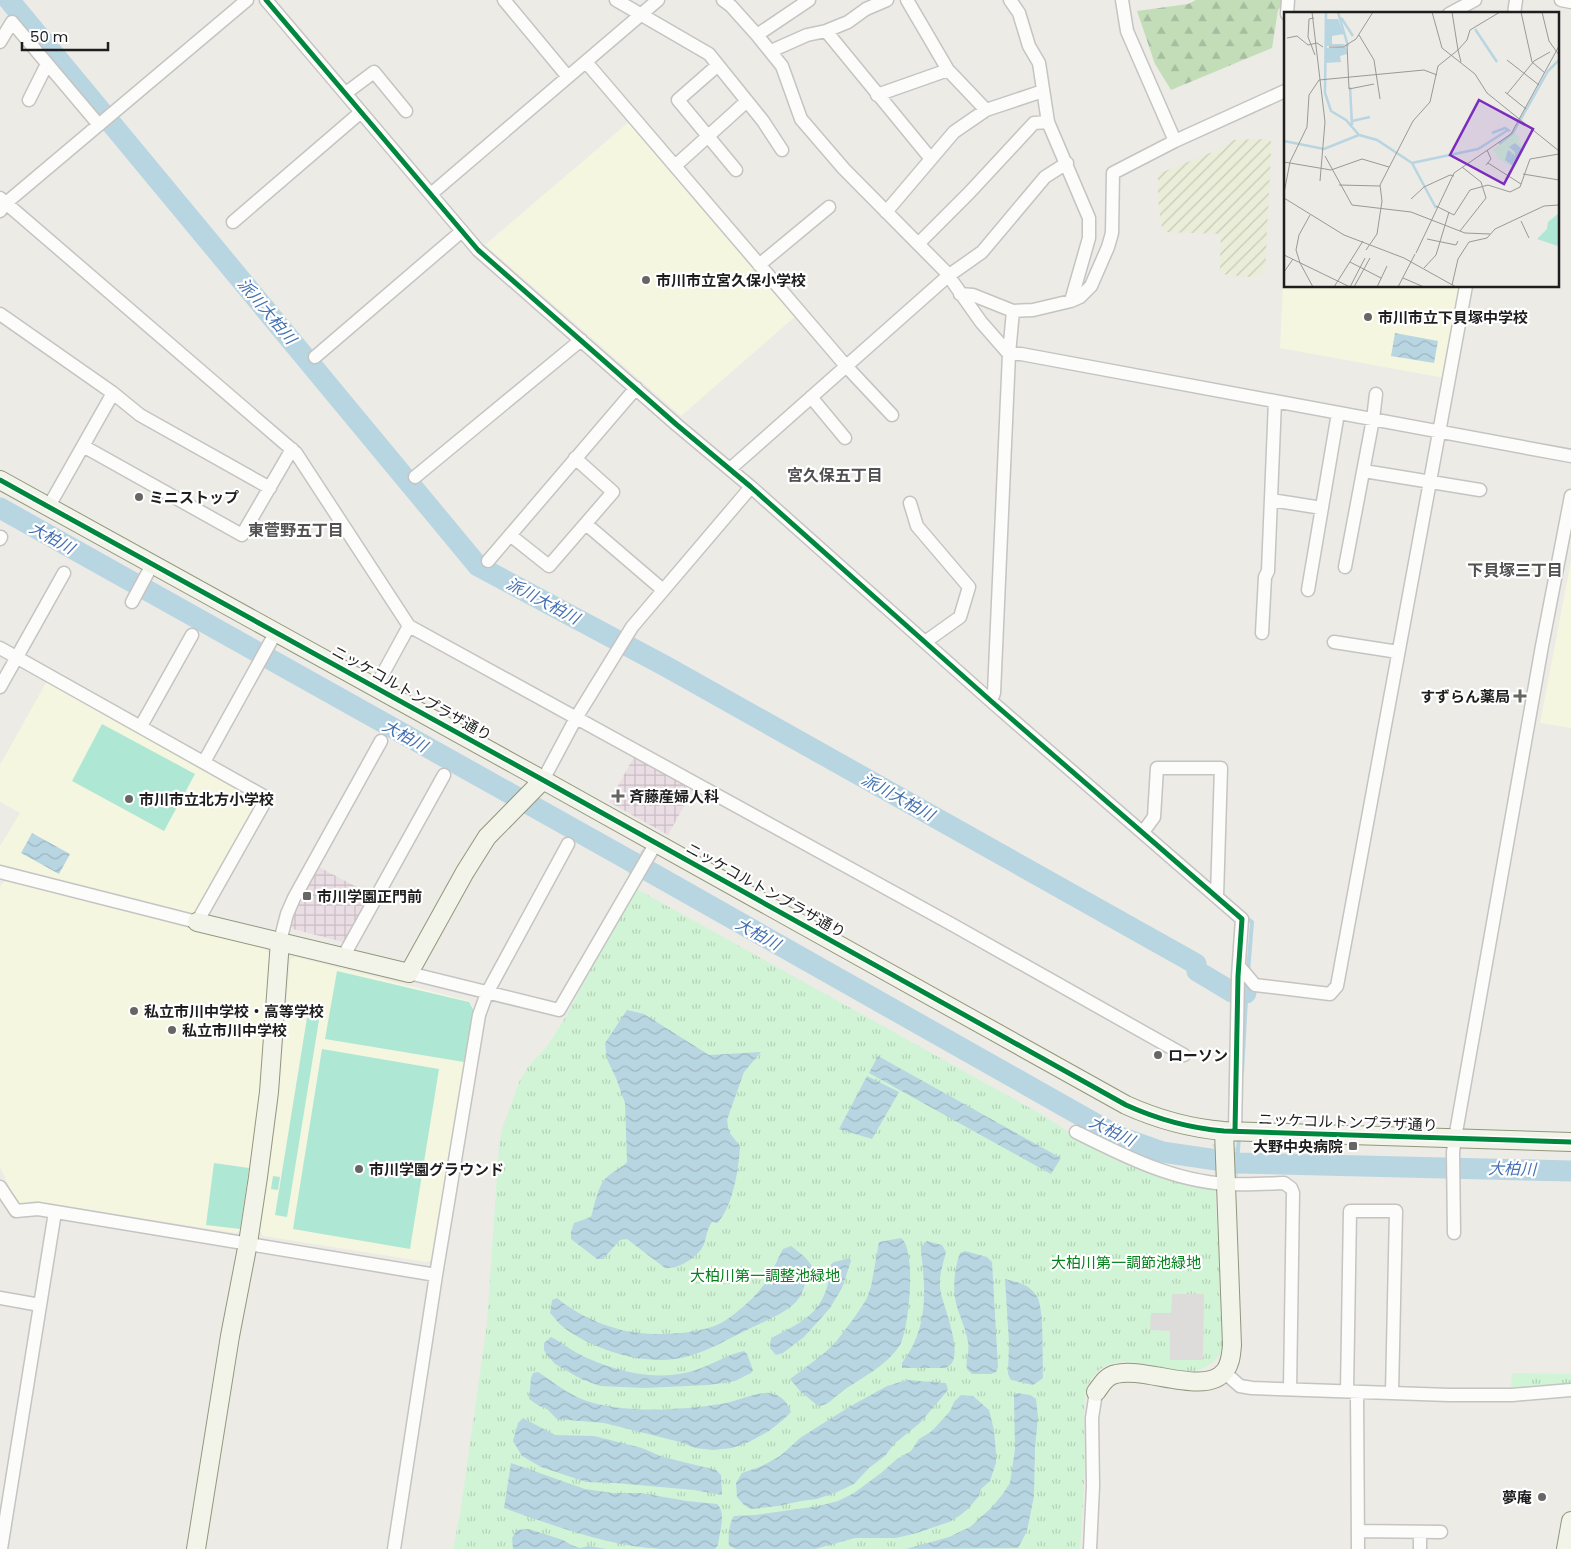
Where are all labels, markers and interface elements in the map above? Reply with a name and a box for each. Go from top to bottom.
inset map [1284,12,1558,288]
scale bar [22,20,109,52]
text: 50 m [30,26,68,47]
place label: 市川市立宮久保小学校 [656,270,806,291]
water label: 派川大柏川 [232,273,303,351]
marker: 市川市立宮久保小学校 [640,274,652,286]
place label: 市川市立下貝塚中学校 [1378,307,1528,328]
marker: 市川市立下貝塚中学校 [1362,311,1374,323]
district label: 宮久保五丁目 [787,464,883,487]
place label: ミニストップ [149,487,239,508]
marker: ミニストップ [133,491,145,503]
water label: 大柏川 [25,516,80,561]
district label: 東菅野五丁目 [248,519,344,542]
district label: 下貝塚三丁目 [1467,559,1563,582]
water label: 派川大柏川 [502,572,585,631]
street label: ニッケコルトンプラザ通り [328,640,496,746]
place label: すずらん薬局 [1420,686,1510,707]
marker: すずらん薬局 [1514,690,1526,702]
water label: 大柏川 [378,714,433,759]
water label: 派川大柏川 [857,768,940,827]
place label: 斉藤産婦人科 [629,786,719,807]
place label: 市川市立北方小学校 [139,789,274,810]
marker: 斉藤産婦人科 [611,789,625,803]
marker: 市川市立北方小学校 [123,793,135,805]
street label: ニッケコルトンプラザ通り [682,837,850,943]
place label: 市川学園正門前 [317,886,422,907]
marker: 市川学園正門前 [301,890,313,902]
water label: 大柏川 [731,912,786,957]
place label: 私立市川中学校・高等学校 [144,1001,324,1022]
marker: 私立市川中学校・高等学校 [128,1005,140,1017]
place label: 私立市川中学校 [182,1020,287,1041]
marker: 私立市川中学校 [166,1024,178,1036]
place label: ローソン [1168,1045,1228,1066]
marker: ローソン [1152,1049,1164,1061]
street label: ニッケコルトンプラザ通り [1258,1108,1438,1136]
water label: 大柏川 [1085,1110,1140,1153]
place label: 大野中央病院 [1253,1136,1343,1157]
marker: 大野中央病院 [1347,1140,1359,1152]
water label: 大柏川 [1488,1157,1538,1181]
place label: 市川学園グラウンド [369,1159,504,1180]
marker: 市川学園グラウンド [353,1163,365,1175]
park label: 大柏川第一調節池緑地 [1051,1252,1201,1273]
park label: 大柏川第一調整池緑地 [690,1265,840,1286]
place label: 夢庵 [1502,1487,1532,1508]
marker: 夢庵 [1536,1491,1548,1503]

